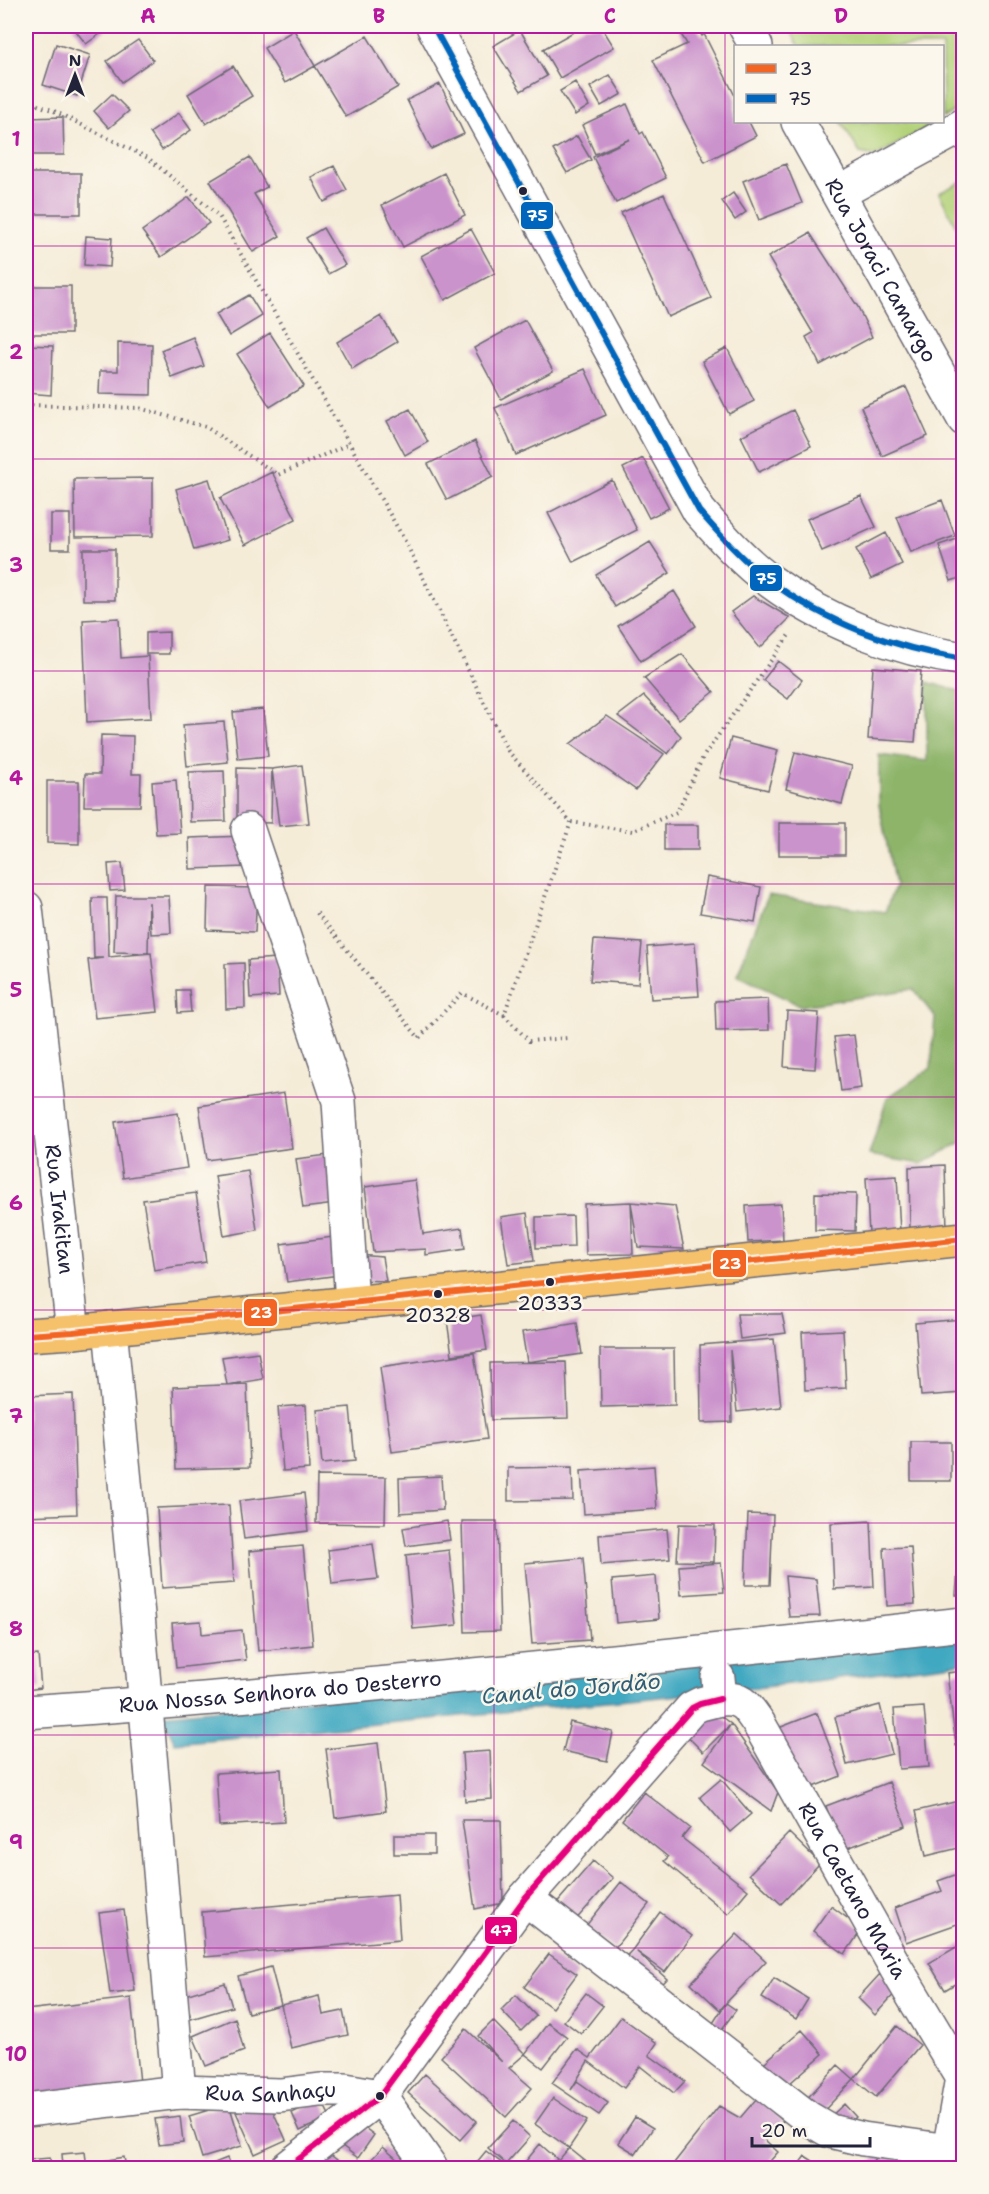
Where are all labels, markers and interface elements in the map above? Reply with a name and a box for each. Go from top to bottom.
text: A [140,3,156,29]
text: B [373,3,385,29]
text: C [604,3,616,29]
text: D [834,3,848,29]
north arrow [45,45,105,105]
legend [734,45,944,123]
text: N [69,50,81,71]
text: 23 [788,57,812,81]
text: 75 [788,87,811,111]
text: 1 [11,126,21,152]
street label: Rua Joraci Camargo [818,173,944,367]
unlabelled marker [517,185,529,197]
line badge: 75 [520,201,554,230]
text: 75 [527,205,547,226]
text: 2 [9,339,23,365]
text: 3 [9,552,23,578]
line badge: 75 [749,564,783,592]
text: 75 [756,568,776,589]
text: 4 [9,765,23,791]
text: 5 [10,977,22,1003]
street label: Rua Irakitan [38,1143,81,1276]
text: 6 [9,1190,23,1216]
line badge: 23 [712,1249,747,1278]
text: 23 [719,1253,741,1274]
marker: 20333 [544,1276,556,1288]
marker: 20328 [432,1288,444,1300]
place label: 20333 [517,1290,583,1316]
line badge: 23 [243,1298,278,1327]
text: 23 [250,1302,272,1323]
place label: 20328 [405,1302,471,1328]
text: 7 [9,1403,23,1429]
text: 8 [9,1616,23,1642]
street label: Rua Nossa Senhora do Desterro [118,1664,443,1719]
water label: Canal do Jordão [480,1666,662,1711]
street label: Rua Caetano Maria [792,1797,913,1984]
text: 9 [9,1829,23,1855]
line badge: 47 [484,1916,518,1945]
text: 47 [490,1920,512,1941]
text: 10 [5,2041,27,2067]
street label: Rua Sanhaçu [205,2076,336,2109]
unlabelled marker [374,2090,386,2102]
scale bar [752,2110,870,2148]
text: 20 m [761,2119,807,2143]

